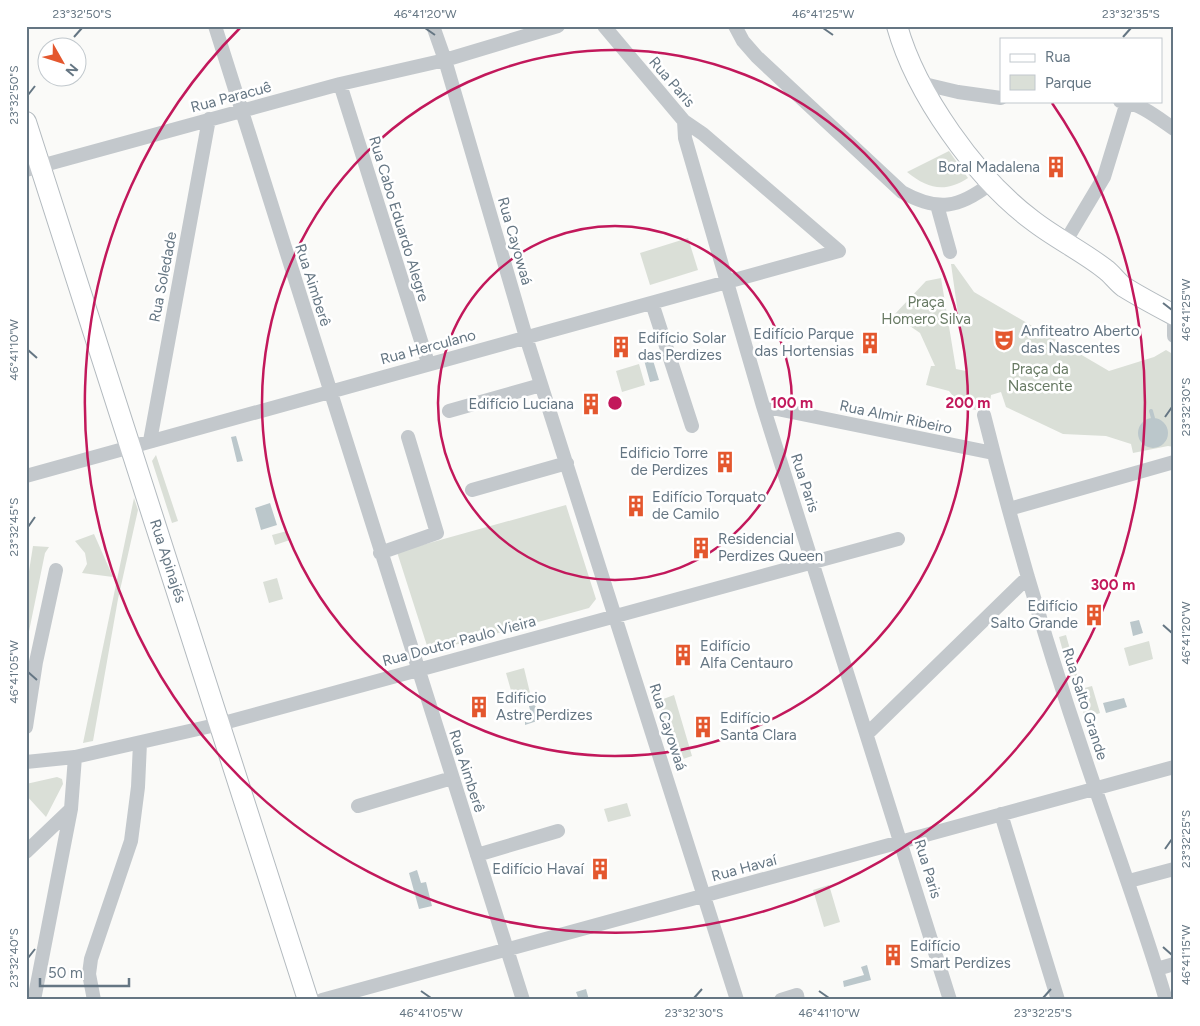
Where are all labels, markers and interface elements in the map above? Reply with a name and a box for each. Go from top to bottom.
text: 23°32'50"S [52,7,112,21]
text: 46°41'20"W [393,7,457,21]
text: 46°41'25"W [792,7,855,21]
text: 23°32'35"S [1102,7,1160,21]
north arrow [38,38,88,88]
legend [1000,38,1162,102]
text: Rua [1045,48,1070,66]
street label: Rua Paris [645,53,699,111]
text: N [62,60,82,79]
text: 23°32'50"S [7,65,21,125]
text: Parque [1045,74,1092,92]
street label: Rua Paracuê [189,78,273,116]
street label: Rua Cabo Eduardo Alegre [365,134,433,304]
building icon: Boral Madalena [1043,154,1069,180]
place label: Boral Madalena [938,158,1040,176]
street label: Rua Cayowaá [494,195,536,287]
street label: Rua Soledade [145,230,181,324]
street label: Rua Aimberê [291,241,335,329]
text: 46°41'25"W [1179,278,1193,341]
park label: Praça Homero Silva [881,293,971,328]
text: 46°41'10"W [7,319,21,381]
place label: Anfiteatro Aberto das Nascentes [1021,322,1140,357]
place label: Edifício Parque das Hortensias [753,325,854,360]
street label: Rua Herculano [378,326,478,368]
theatre icon: Anfiteatro Aberto das Nascentes [991,327,1017,353]
place label: Edifício Solar das Perdizes [638,329,726,364]
building icon: Edifício Parque das Hortensias [857,330,883,356]
building icon: Edifício Solar das Perdizes [608,334,634,360]
park label: Praça da Nascente [1008,360,1072,395]
text: 23°32'30"S [1179,378,1193,436]
building icon: Edifício Luciana [578,391,604,417]
centre of rings [606,394,624,412]
text: 100 m [771,394,813,412]
text: 200 m [946,394,990,412]
place label: Edifício Luciana [468,395,574,413]
street label: Rua Almir Ribeiro [838,396,954,438]
place label: Edificio Torre de Perdizes [619,444,708,479]
building icon: Edificio Torre de Perdizes [712,449,738,475]
street label: Rua Paris [787,451,823,515]
place label: Edifício Torquato de Camilo [652,488,767,523]
building icon: Edifício Torquato de Camilo [623,493,649,519]
text: 23°32'45"S [7,498,21,556]
street label: Rua Apinajés [146,517,190,605]
place label: Residencial Perdizes Queen [718,530,823,565]
building icon: Residencial Perdizes Queen [688,535,714,561]
text: 300 m [1091,576,1135,594]
place label: Edifício Salto Grande [990,597,1078,632]
text: 46°41'20"W [1179,601,1193,665]
building icon: Edifício Salto Grande [1081,602,1107,628]
street label: Rua Doutor Paulo Vieira [380,612,538,670]
place label: Edifício Alfa Centauro [700,637,793,672]
text: 46°41'05"W [7,640,21,704]
building icon: Edifício Alfa Centauro [670,642,696,668]
street label: Rua Salto Grande [1058,646,1112,762]
street label: Rua Cayowaá [645,681,691,773]
place label: Edificio Astre Perdizes [496,689,592,724]
building icon: Edificio Astre Perdizes [466,694,492,720]
place label: Edifício Santa Clara [720,709,797,744]
building icon: Edifício Santa Clara [690,714,716,740]
street label: Rua Aimberê [445,727,489,815]
text: 23°32'25"S [1179,810,1193,868]
street label: Rua Paris [910,837,946,901]
street label: Rua Havaí [709,850,780,885]
building icon: Edifício Havaí [587,856,613,882]
place label: Edifício Havaí [492,860,586,878]
text: 46°41'15"W [1179,924,1193,985]
text: 23°32'40"S [7,928,21,988]
place label: Edifício Smart Perdizes [910,937,1011,972]
building icon: Edifício Smart Perdizes [880,942,906,968]
scale bar [40,956,129,988]
text: 50 m [48,964,83,982]
text: 46°41'05"W [399,1006,463,1020]
text: 23°32'30"S [665,1006,723,1020]
text: 46°41'10"W [798,1006,860,1020]
text: 23°32'25"S [1014,1006,1072,1020]

